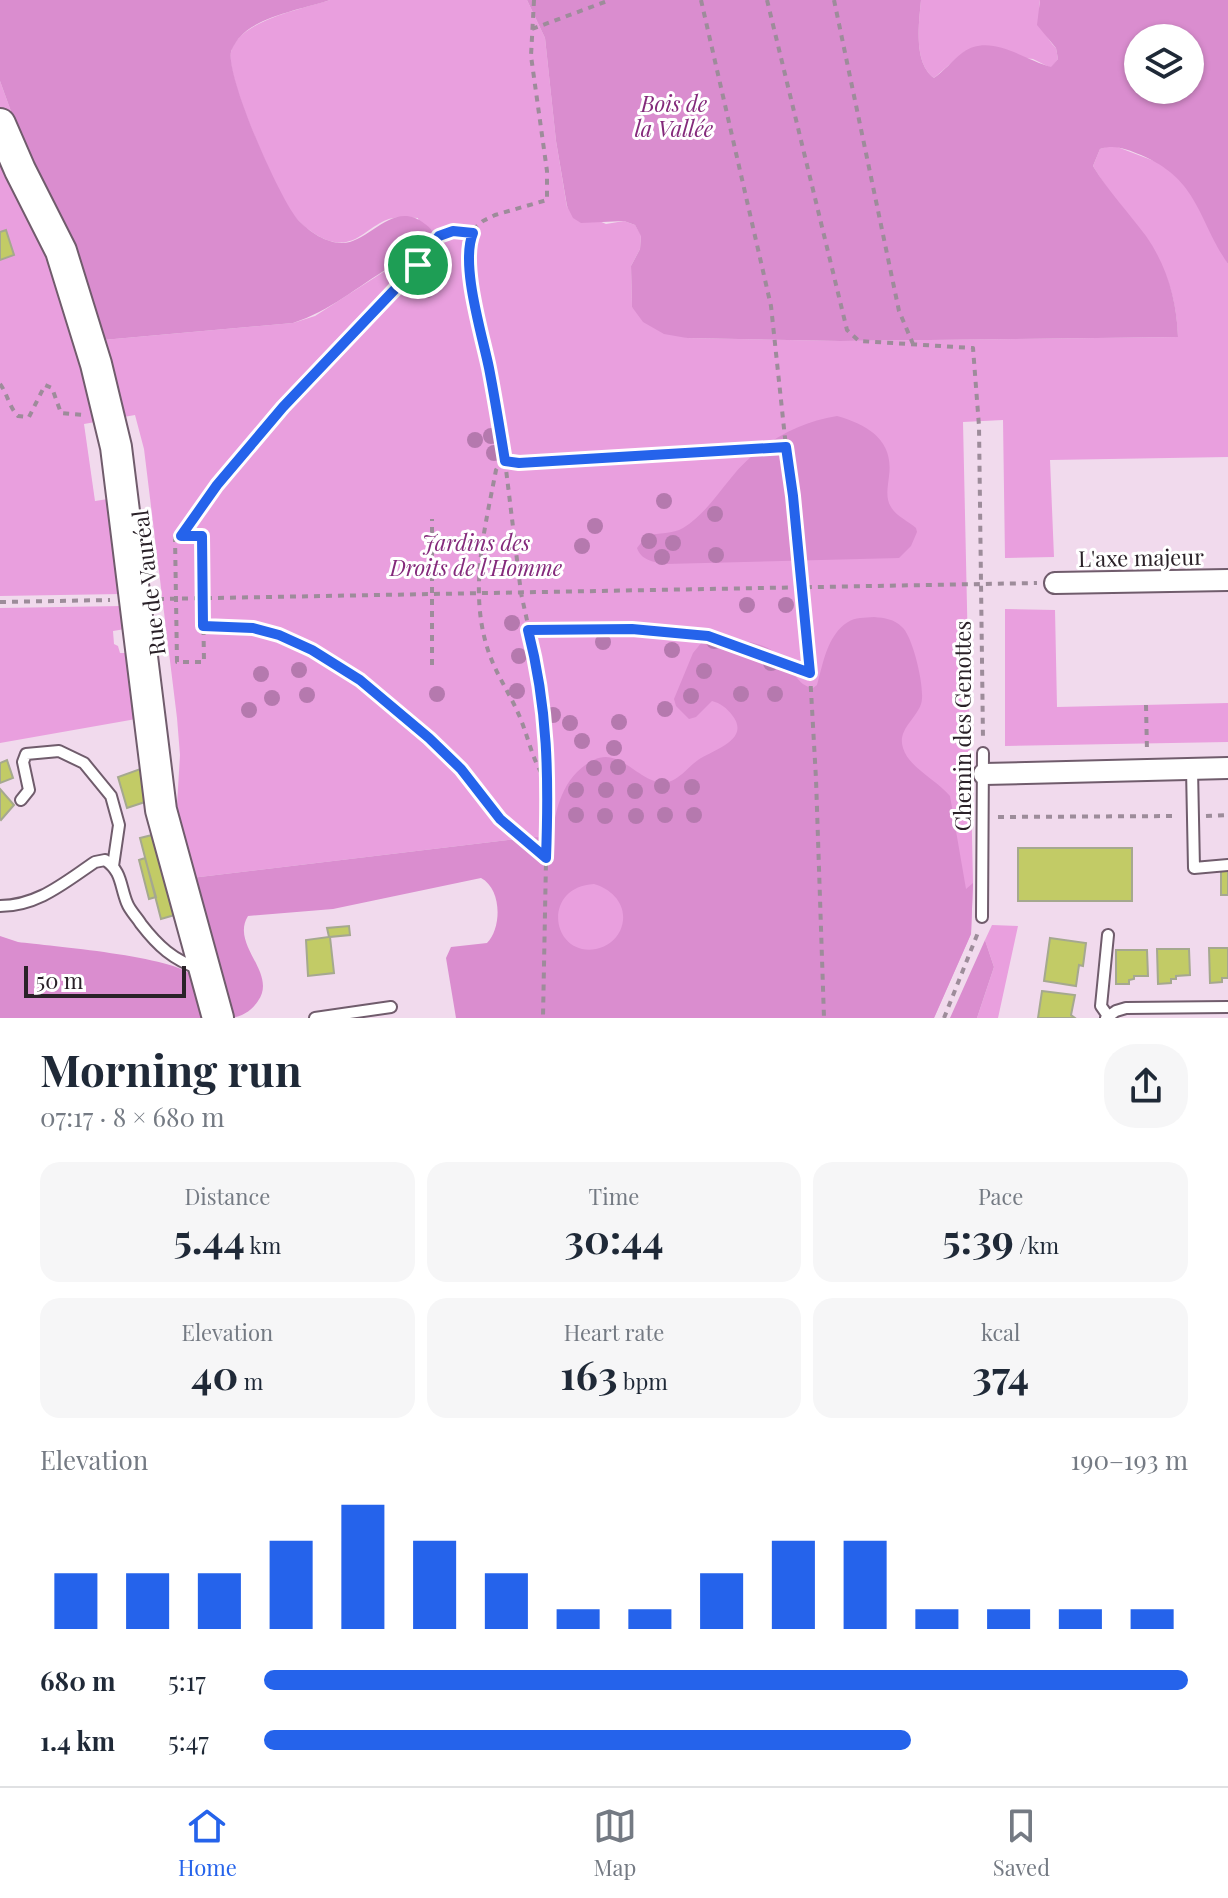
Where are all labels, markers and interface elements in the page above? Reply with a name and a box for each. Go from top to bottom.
map controls [1124,24,1204,104]
button: layers [1124,24,1204,104]
park label: Bois de la Vallée [635,88,714,143]
pin [384,231,452,299]
icon: arrive [396,243,440,287]
street label: Rue de Vauréal [124,509,172,657]
park label: Jardins des Droits de l'Homme [389,527,563,582]
street label: L'axe majeur [1078,541,1204,573]
street label: Chemin des Genottes [947,621,977,831]
scale bar [24,962,186,998]
text: 50 m [36,965,83,995]
text: Morning run [40,1039,302,1098]
button: share [1104,1044,1188,1128]
text: 07:17 · 8 × 680 m [40,1099,225,1134]
text: Distance [184,1181,270,1211]
text: Time [589,1181,639,1211]
text: Pace [978,1181,1023,1211]
text: 5.44 [173,1211,245,1264]
text: 30:44 [564,1211,664,1264]
text: 5:39 [942,1211,1014,1264]
text: km [245,1230,281,1260]
text: /km [1014,1230,1059,1260]
text: Elevation [182,1317,273,1347]
text: Heart rate [564,1317,664,1347]
text: kcal [981,1317,1020,1347]
text: 40 [191,1347,238,1400]
text: 163 [560,1347,618,1400]
text: 374 [972,1347,1029,1400]
text: m [238,1366,263,1396]
text: bpm [618,1366,668,1396]
text: Elevation [40,1442,148,1477]
text: 190–193 m [1071,1442,1188,1477]
text: 680 m [40,1663,116,1698]
text: 5:17 [168,1663,206,1698]
text: 1.4 km [40,1723,115,1758]
text: 5:47 [168,1723,209,1758]
tab: Home [178,1804,237,1882]
tab: Map [593,1804,637,1882]
tab: Saved [993,1804,1050,1882]

